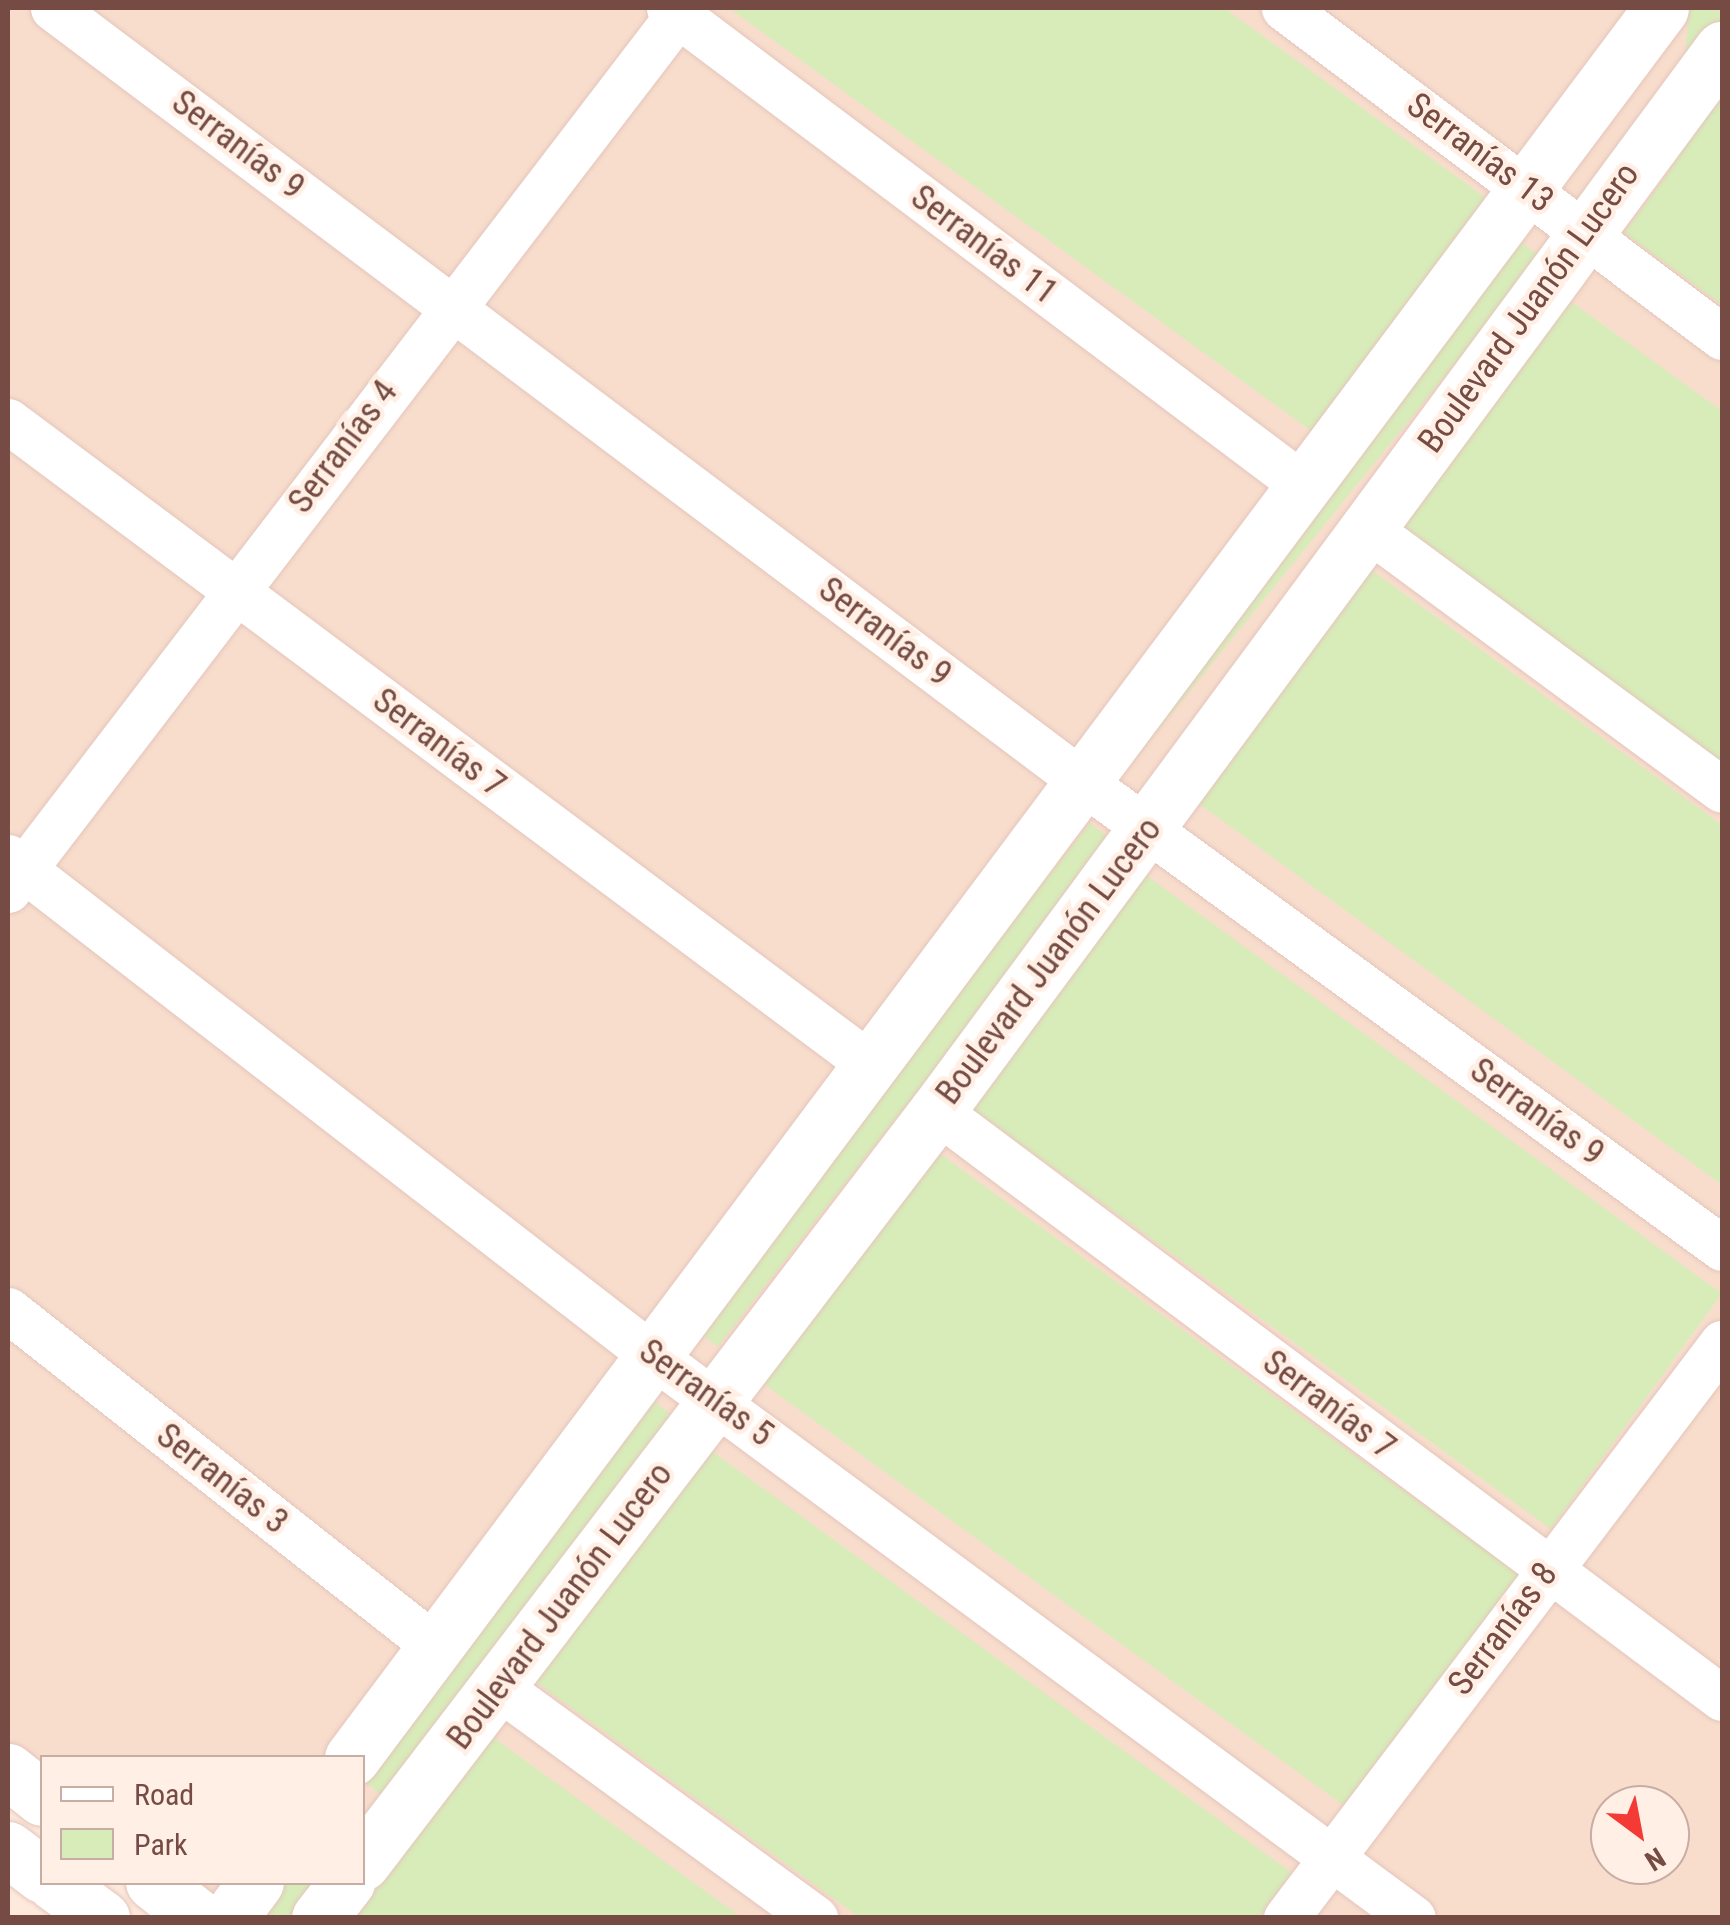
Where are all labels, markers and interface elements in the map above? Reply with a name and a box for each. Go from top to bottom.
street label: Serranías 9 [163,82,313,208]
street label: Serranías 13 [1398,84,1562,222]
street label: Boulevard Juanón Lucero [1410,155,1648,461]
street label: Serranías 11 [902,176,1066,314]
street label: Serranías 4 [280,372,406,522]
street label: Serranías 9 [810,569,960,695]
street label: Serranías 7 [364,680,514,806]
street label: Boulevard Juanón Lucero [927,809,1171,1113]
street label: Serranías 9 [1462,1049,1612,1175]
street label: Serranías 5 [631,1330,781,1456]
street label: Serranías 7 [1254,1342,1404,1468]
street label: Serranías 3 [148,1415,296,1543]
street label: Boulevard Juanón Lucero [438,1454,682,1758]
street label: Serranías 8 [1440,1554,1566,1704]
legend [40,1755,365,1885]
text: Road [134,1777,194,1812]
north arrow [1590,1785,1690,1885]
text: Park [134,1827,188,1862]
text: N [1639,1841,1671,1878]

